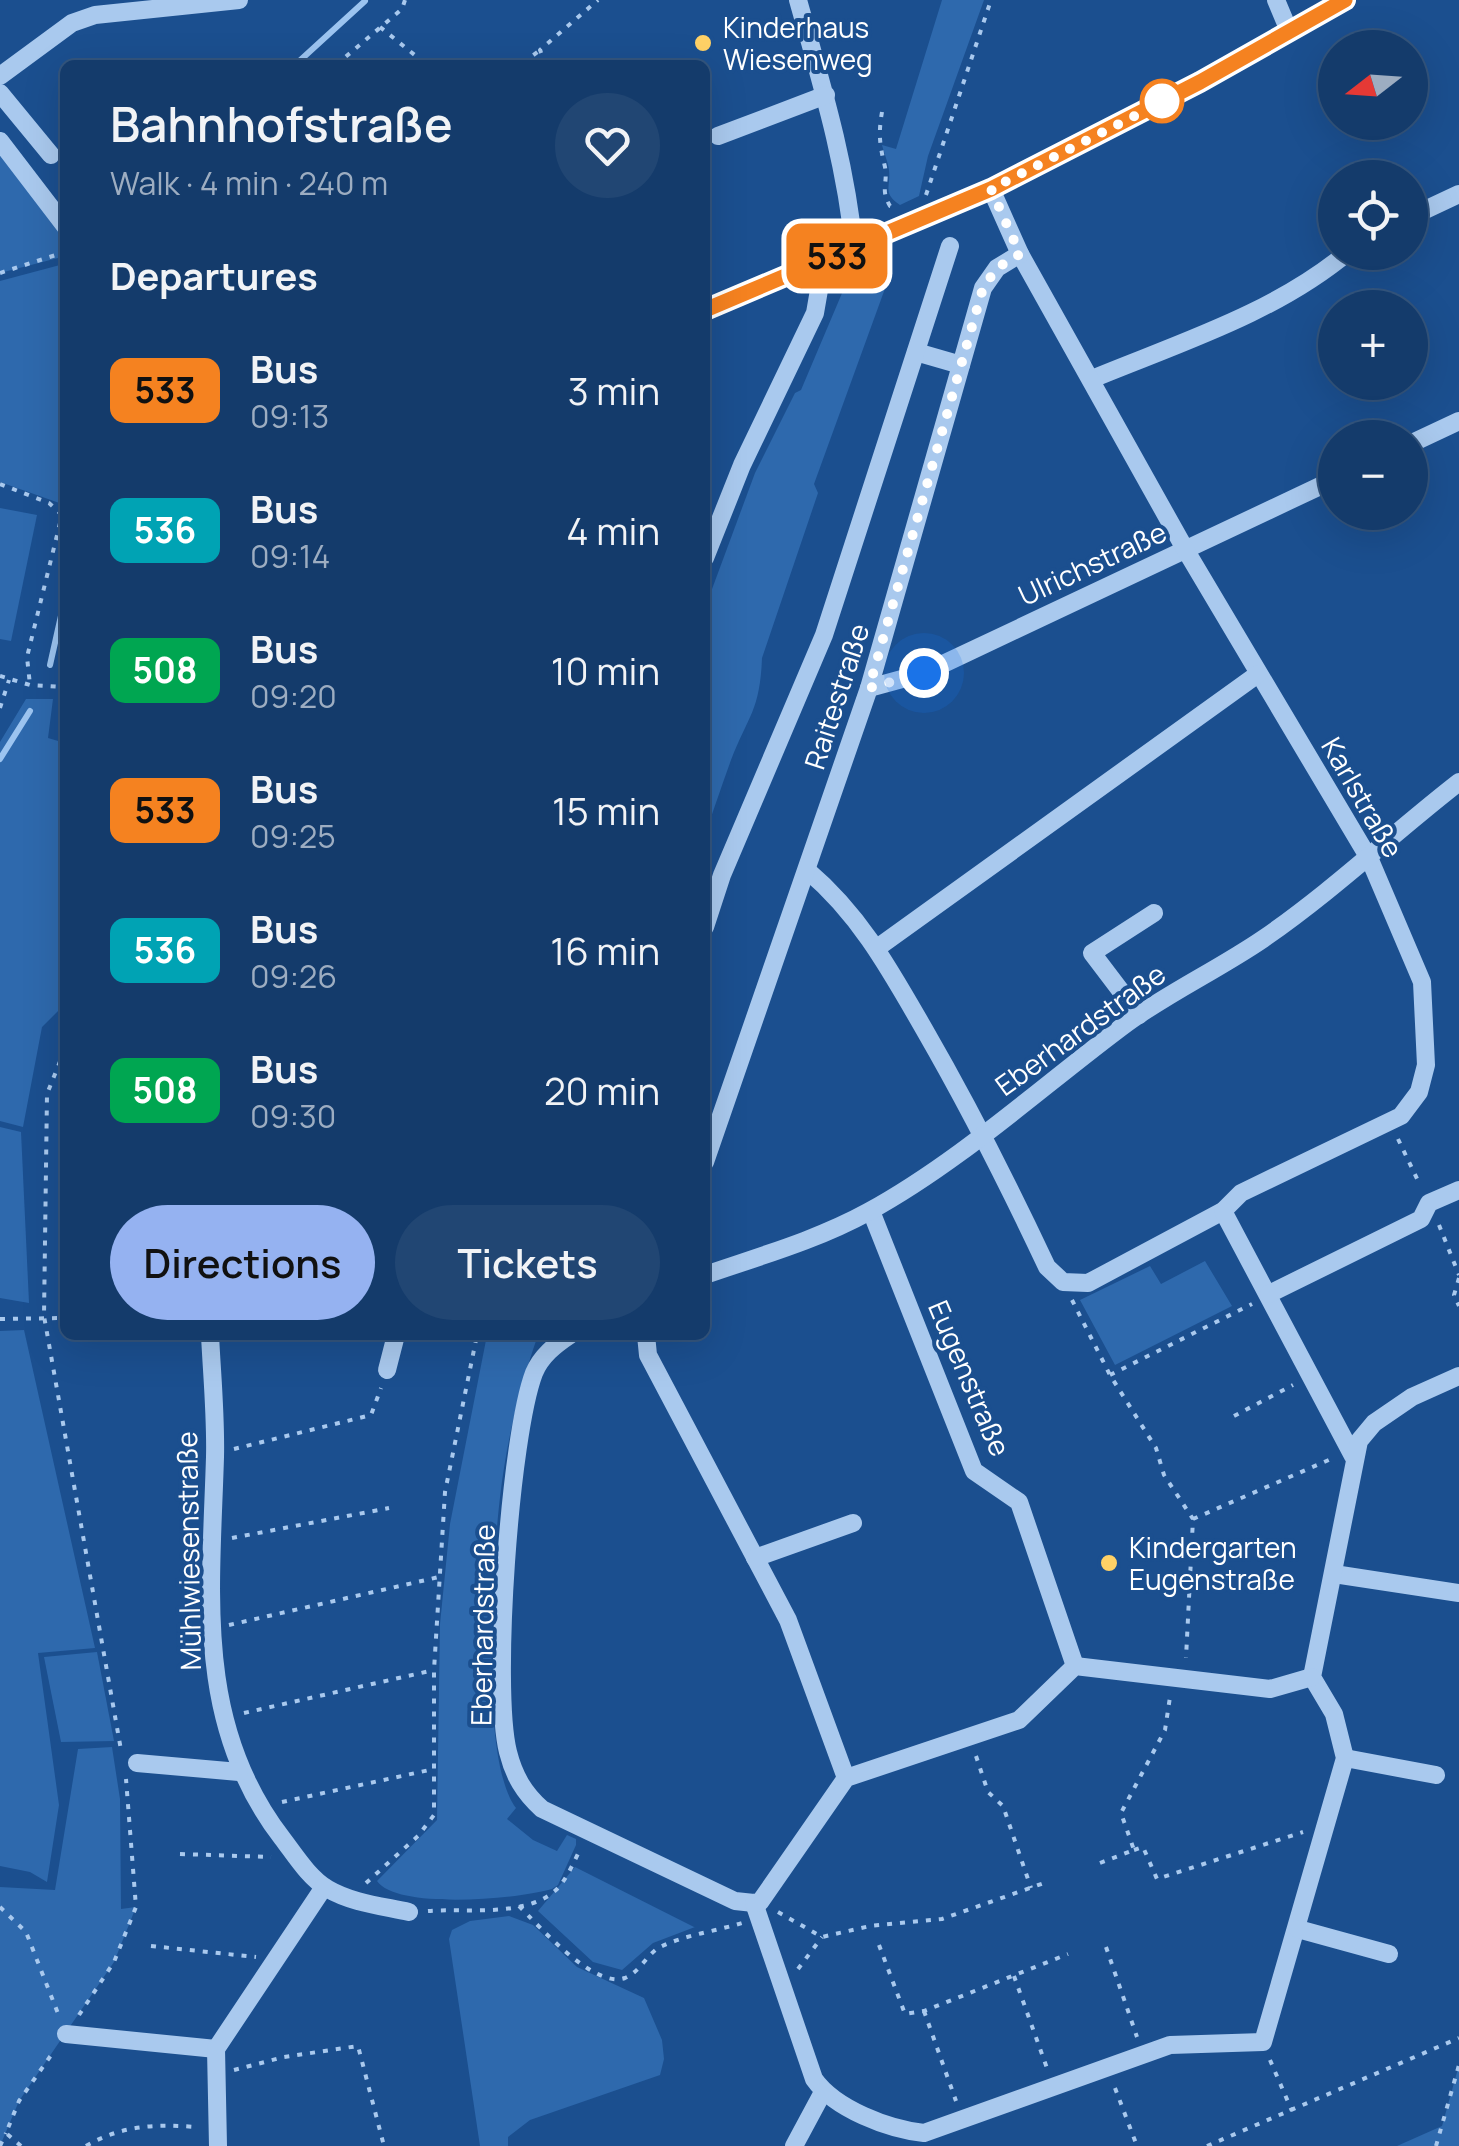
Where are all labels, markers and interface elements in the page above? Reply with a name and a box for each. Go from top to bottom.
place label: Kinderhaus Wiesenweg [723,8,873,78]
north arrow [1318,30,1428,140]
map controls [1318,30,1428,530]
marker: Kinderhaus Wiesenweg [692,32,714,54]
unlabelled marker [1141,80,1183,122]
text: Bahnhofstraße [110,91,453,156]
button: heart [555,93,660,198]
button: locate [1318,160,1428,270]
text: Walk · 4 min · 240 m [110,161,388,205]
line badge: 533 [780,224,894,288]
text: 533 [806,232,868,280]
text: Departures [110,249,318,301]
button: + [1318,290,1428,400]
text: Bus [250,342,318,394]
text: 3 min [568,364,660,416]
text: 533 [134,366,196,414]
text: 09:13 [250,394,329,438]
button: − [1318,420,1428,530]
text: Bus [250,482,318,534]
text: 4 min [566,504,660,556]
text: 536 [134,506,196,554]
street label: Ulrichstraße [1012,512,1172,614]
text: 09:14 [250,534,330,578]
street label: Raitestraße [795,618,877,774]
text: Bus [250,622,318,674]
text: 10 min [551,644,660,696]
text: 508 [133,646,197,694]
your location [899,648,949,698]
text: 09:20 [250,674,337,718]
street label: Karlstraße [1313,730,1413,864]
text: Bus [250,762,318,814]
text: 15 min [552,784,660,836]
text: 533 [134,786,196,834]
text: 09:25 [250,814,336,858]
text: Bus [250,902,318,954]
text: 16 min [550,924,660,976]
text: 536 [134,926,196,974]
text: 09:26 [250,954,337,998]
street label: Eberhardstraße [987,954,1173,1104]
text: Bus [250,1042,318,1094]
text: 20 min [544,1064,660,1116]
text: 508 [133,1066,197,1114]
text: 09:30 [250,1094,336,1138]
button: Directions [110,1205,375,1320]
button: Tickets [395,1205,660,1320]
street label: Eugenstraße [920,1294,1020,1462]
street label: Mühlwiesenstraße [167,1431,209,1671]
street label: Eberhardstraße [461,1524,503,1726]
place label: Kindergarten Eugenstraße [1129,1528,1297,1598]
marker: Kindergarten Eugenstraße [1098,1552,1120,1574]

